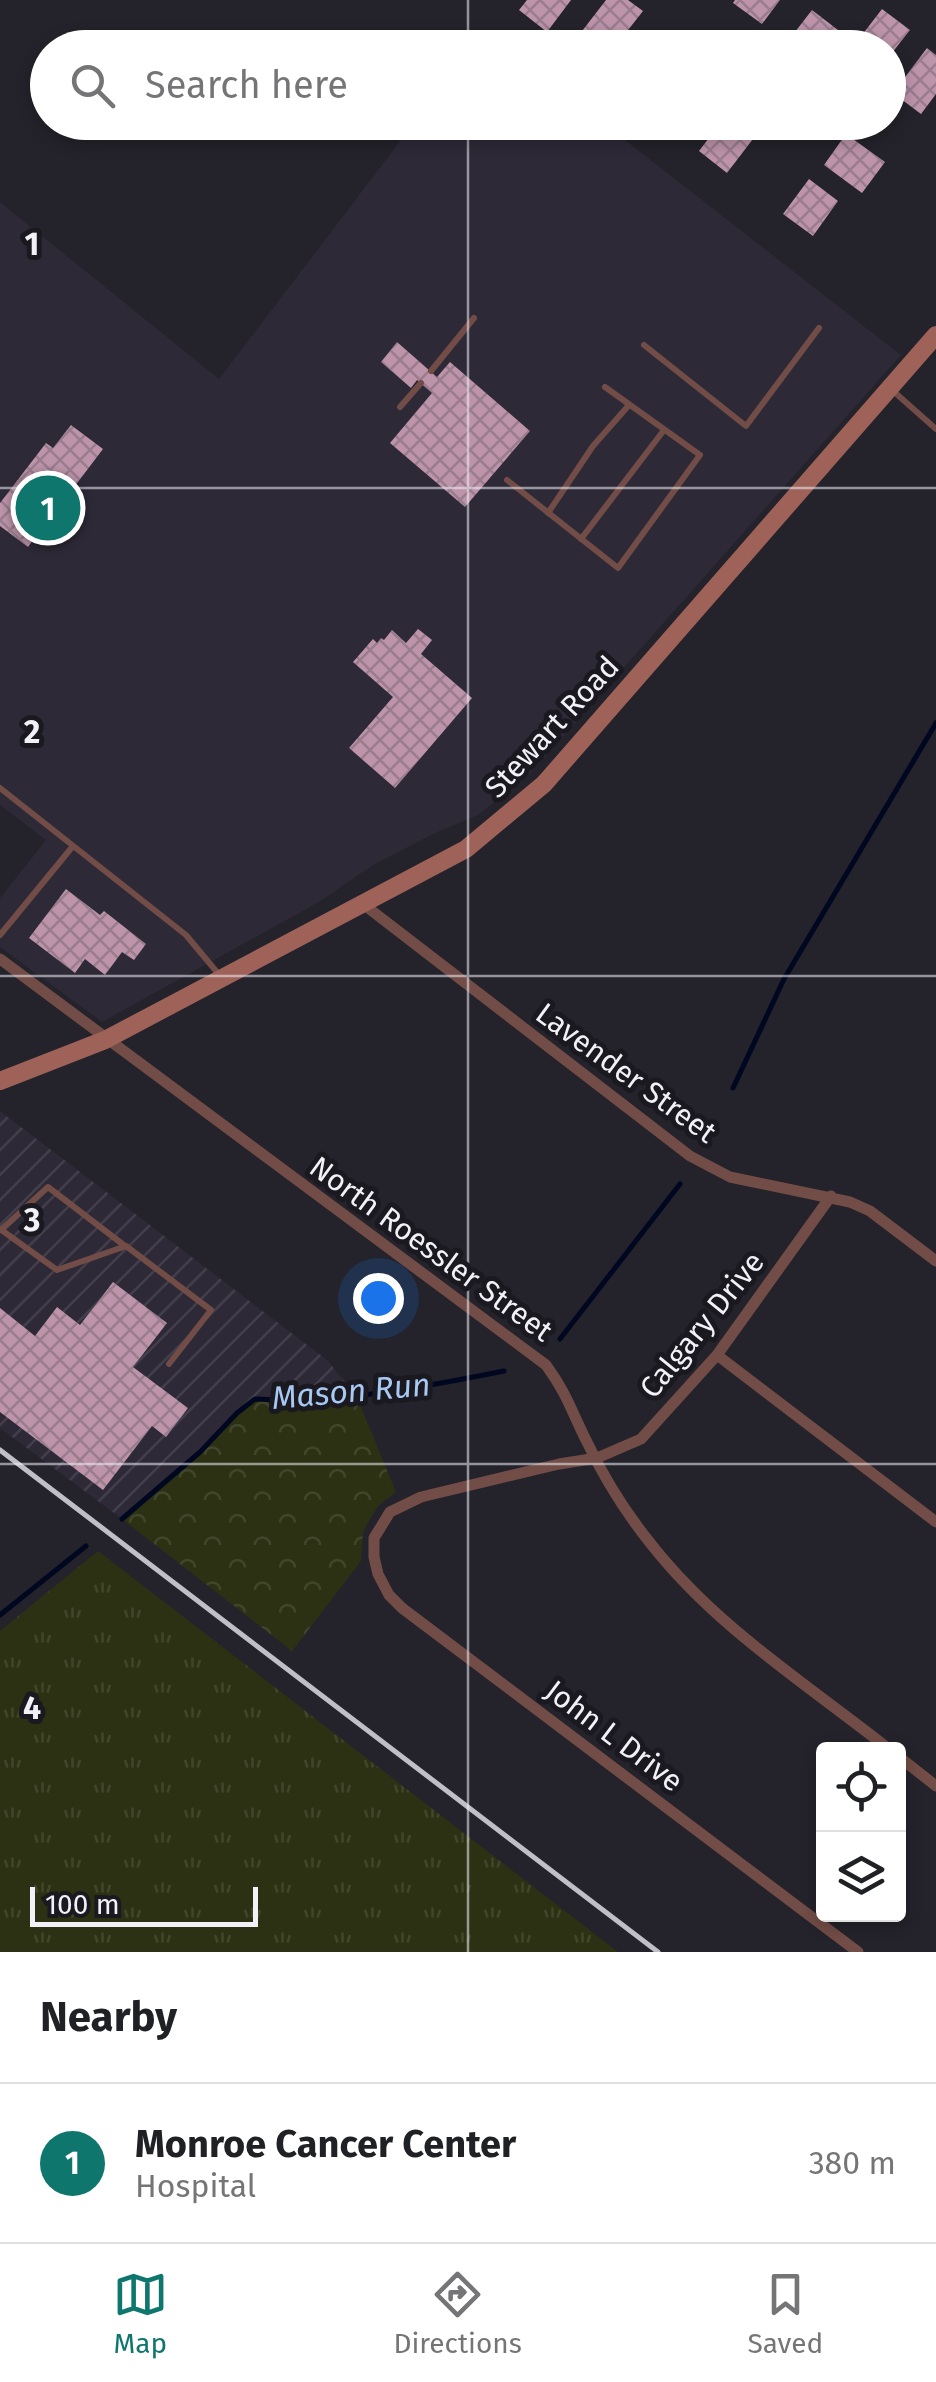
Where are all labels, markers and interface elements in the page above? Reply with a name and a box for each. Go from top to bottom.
search box [30,30,906,140]
icon: search [65,58,120,113]
text: Search here [145,62,348,108]
text: 1 [25,225,39,263]
pin: 1 [15,470,80,546]
street label: Stewart Road [477,649,627,805]
text: 2 [24,713,40,751]
street label: Lavender Street [529,995,723,1151]
street label: North Roessler Street [303,1149,559,1349]
text: 3 [23,1201,40,1239]
street label: Calgary Drive [632,1245,772,1405]
your location [353,1273,404,1324]
water label: Mason Run [270,1365,432,1417]
street label: John L Drive [538,1673,690,1799]
text: 4 [23,1689,41,1727]
map controls [816,1742,906,1922]
button: locate [816,1742,906,1832]
button: layers [816,1832,906,1922]
scale bar [30,1882,258,1926]
text: 100 m [45,1888,120,1921]
text: Nearby [40,1992,177,2042]
text: Monroe Cancer Center [135,2121,516,2167]
text: 1 [65,2144,80,2182]
text: 380 m [809,2144,896,2182]
text: Hospital [135,2167,256,2205]
tab: Map [113,2267,168,2360]
tab: Directions [393,2267,522,2360]
tab: Saved [747,2267,823,2360]

